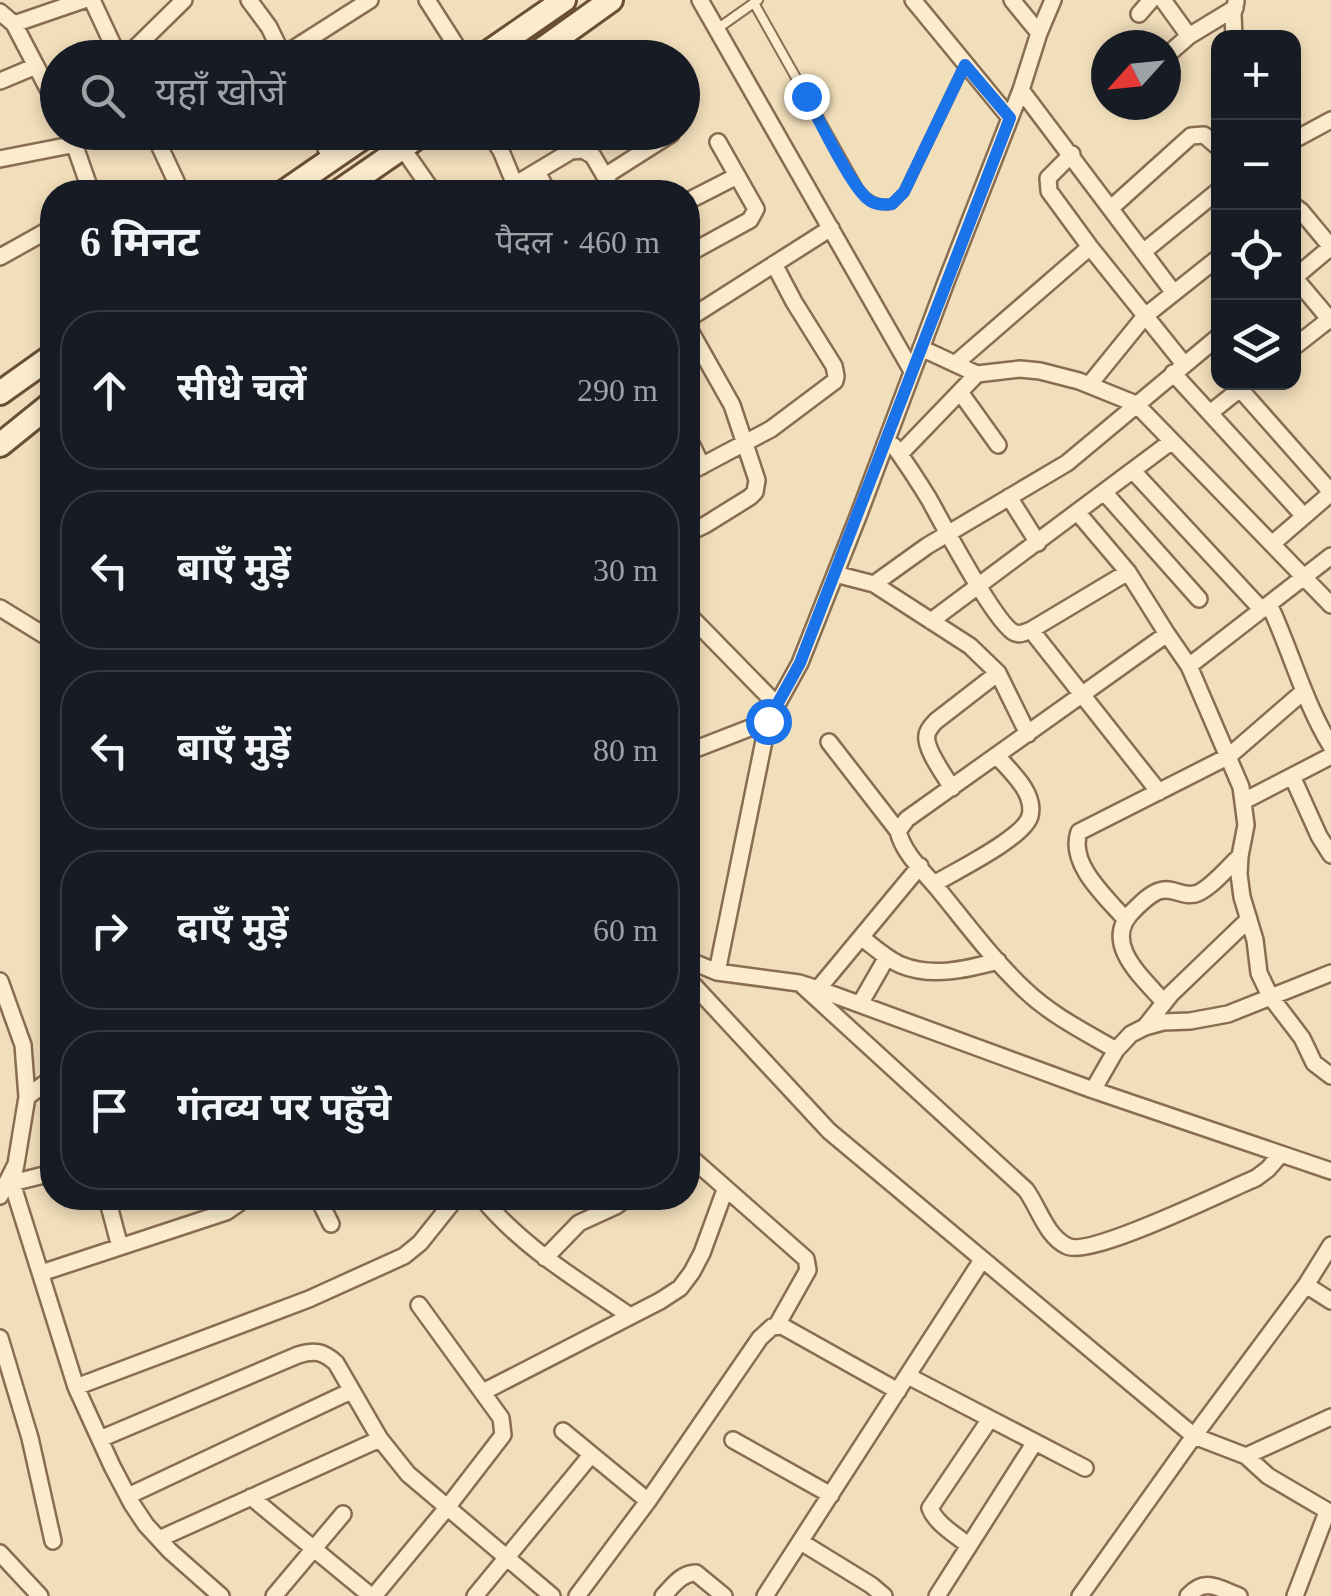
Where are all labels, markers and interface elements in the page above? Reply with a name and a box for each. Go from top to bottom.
north arrow [1091,30,1181,120]
map controls [1211,30,1301,390]
button: + [1211,30,1301,120]
search box [40,40,700,150]
icon: search [75,68,130,123]
text: यहाँ खोजें [155,71,286,113]
route end [784,74,830,120]
button: − [1211,120,1301,210]
button: locate [1211,210,1301,300]
text: 6 मिनट [80,219,200,265]
text: पैदल · 460 m [496,224,660,260]
button: layers [1211,300,1301,390]
icon: ahead [82,363,137,418]
text: सीधे चलें [177,366,306,408]
text: 290 m [577,372,658,408]
icon: left [82,543,137,598]
text: बाएँ मुड़ें [177,546,291,588]
text: 30 m [593,552,658,588]
route start [746,699,792,745]
icon: left [82,723,137,778]
text: बाएँ मुड़ें [177,726,291,768]
text: 80 m [593,732,658,768]
icon: right [82,903,137,958]
text: दाएँ मुड़ें [177,906,289,948]
text: 60 m [593,912,658,948]
icon: arrive [82,1083,137,1138]
text: गंतव्य पर पहुँचे [177,1086,391,1128]

